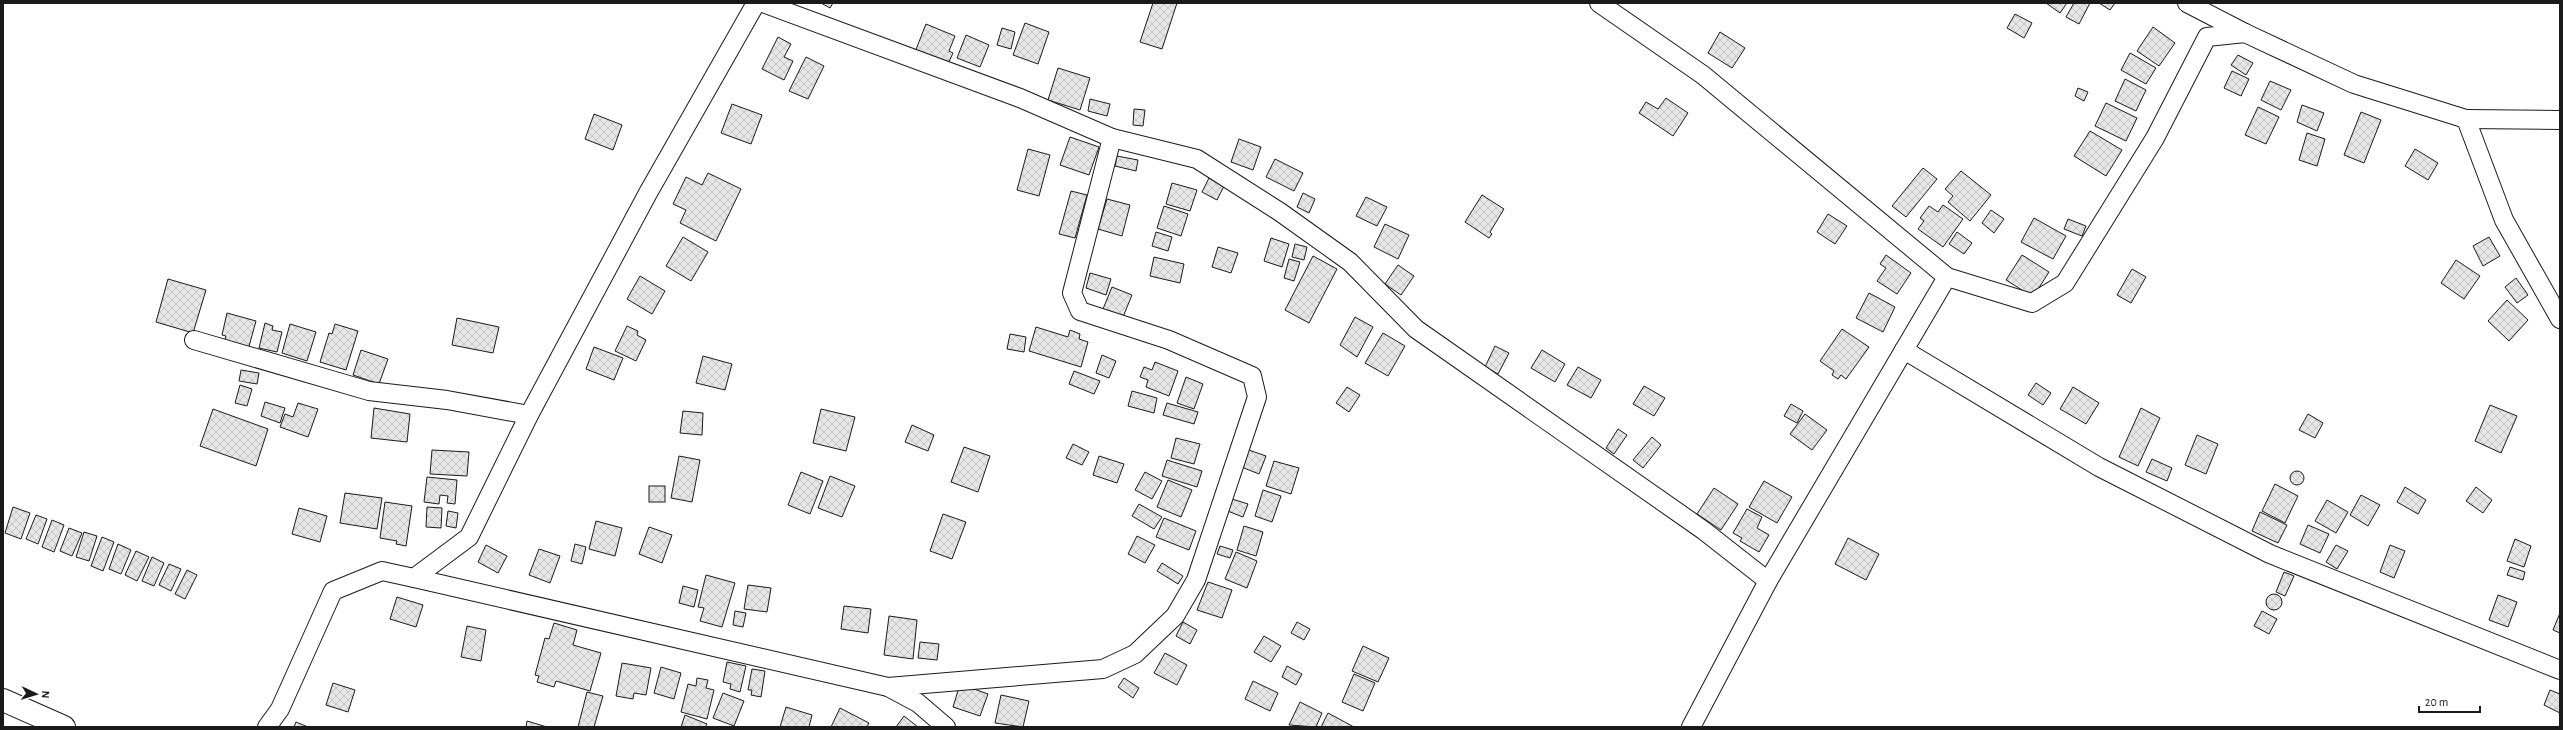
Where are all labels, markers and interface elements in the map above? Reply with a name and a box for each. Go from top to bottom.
north arrow [16,674,56,714]
scale bar [2419,688,2480,714]
text: N [40,690,51,699]
text: 20 m [2425,696,2448,708]

